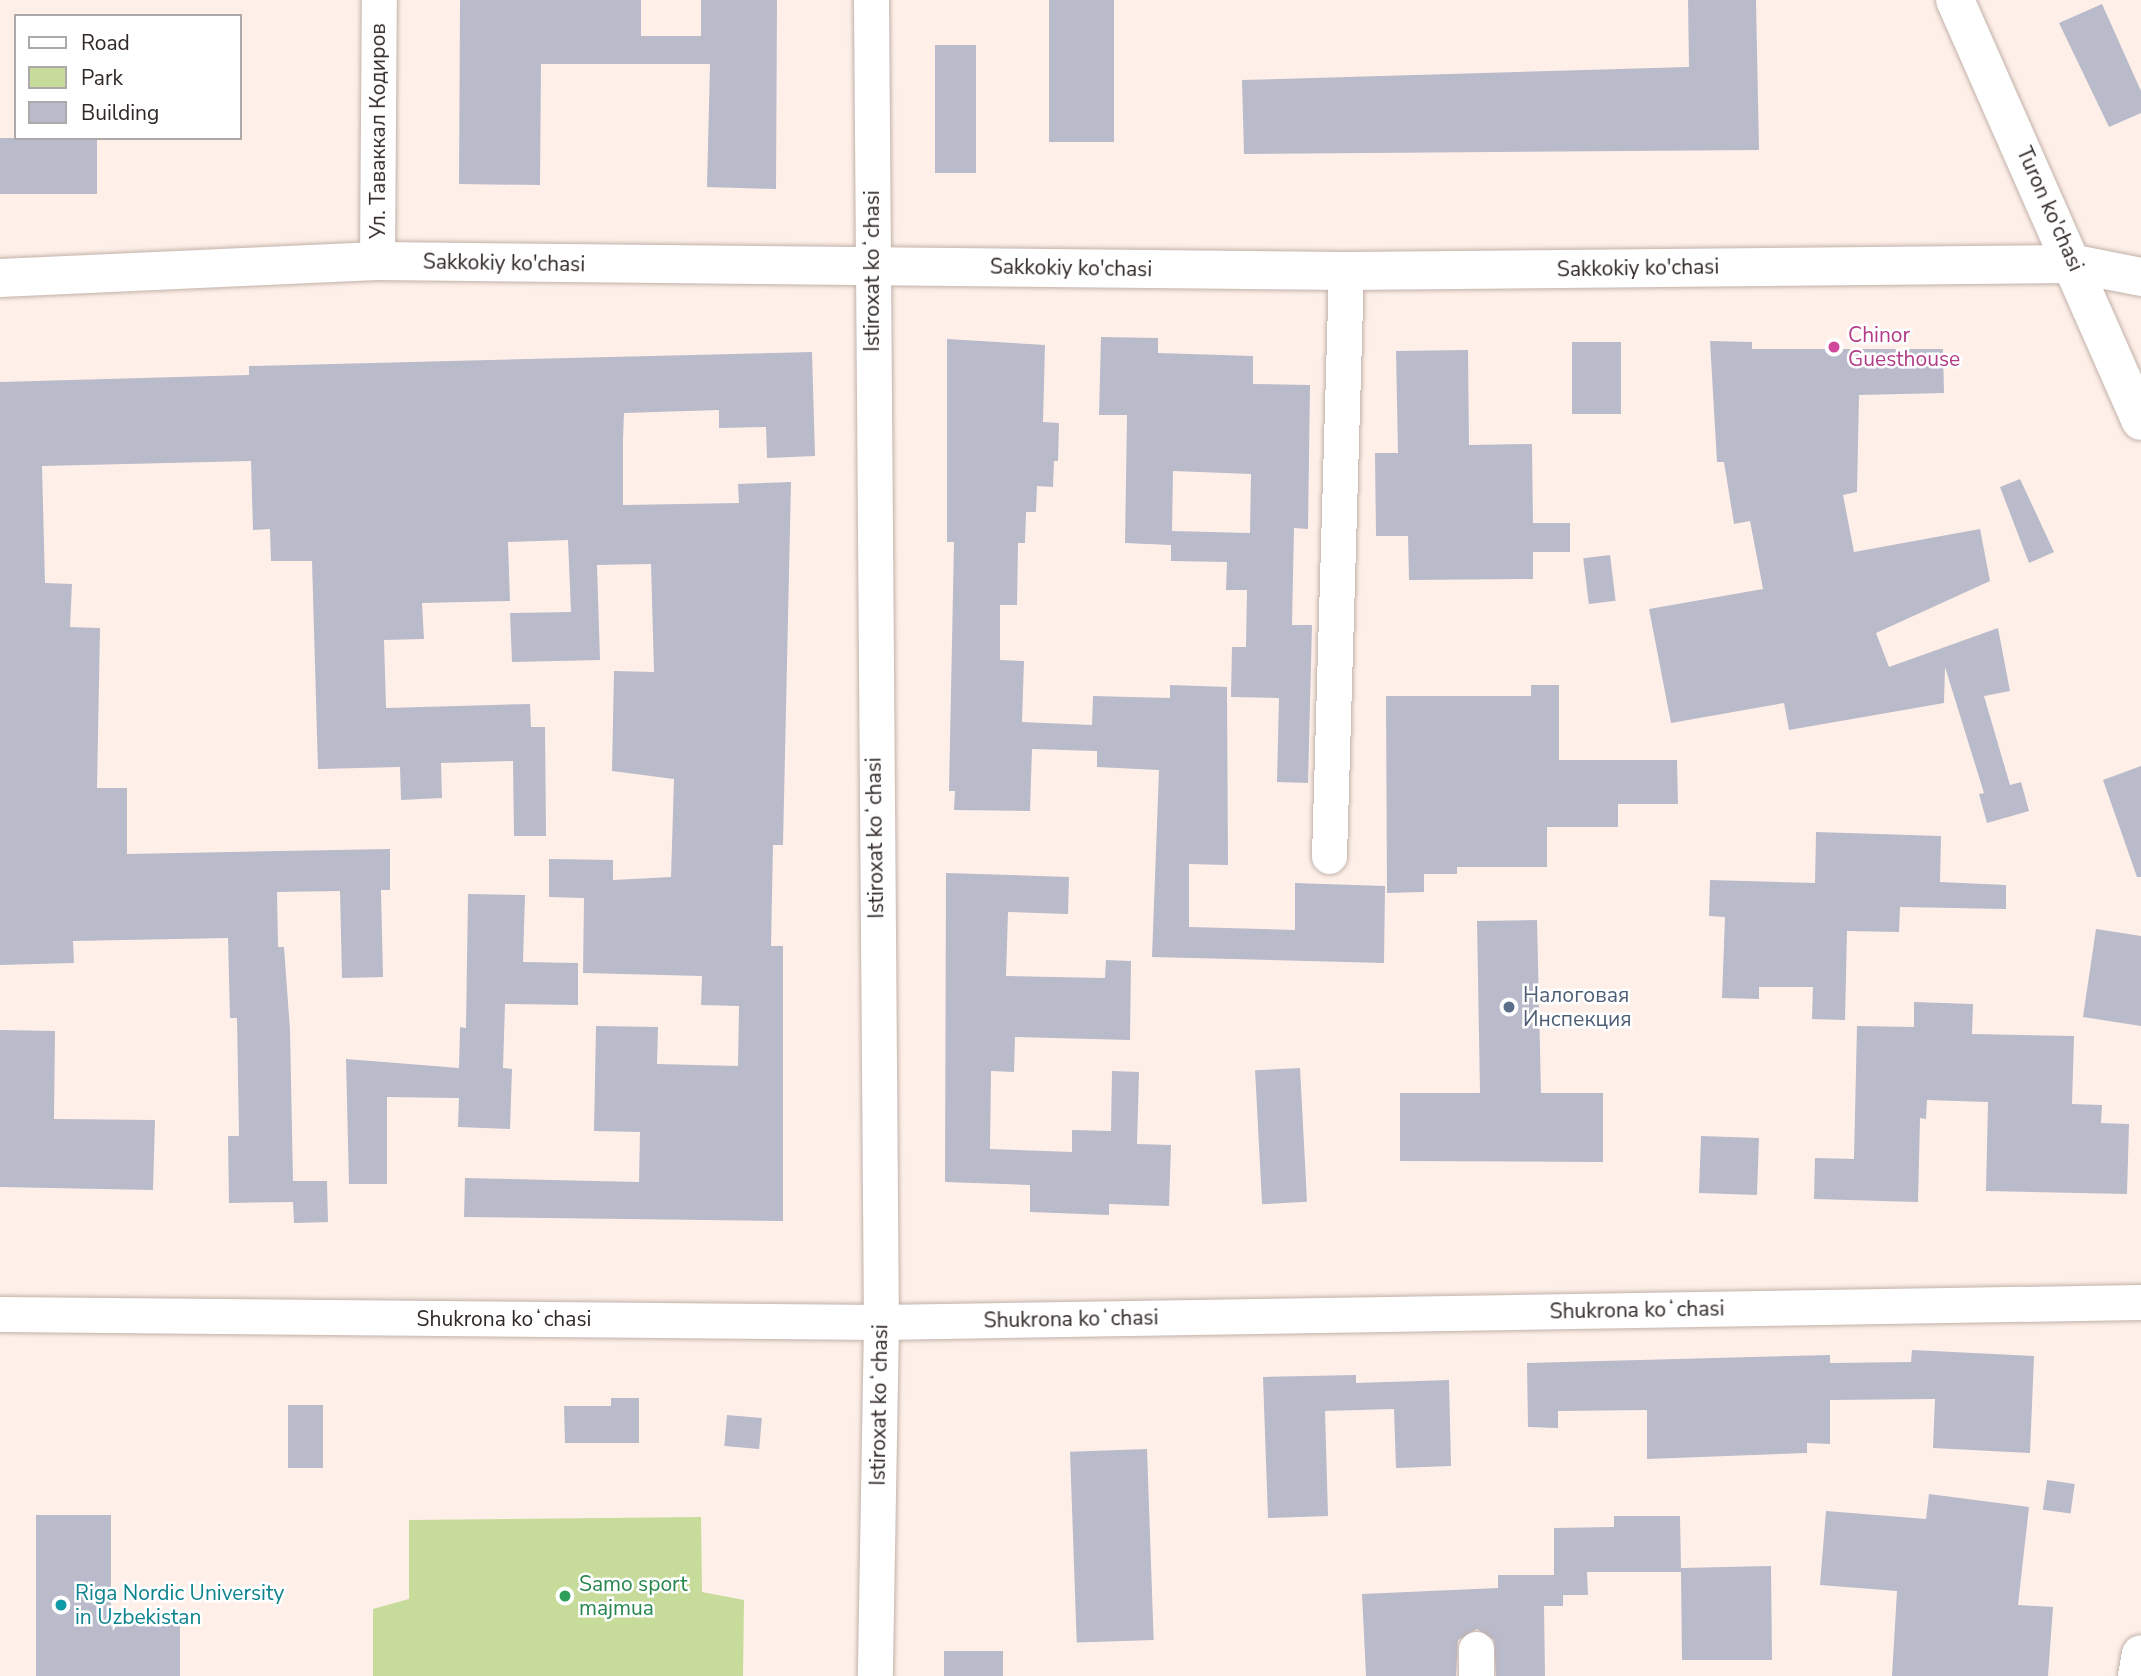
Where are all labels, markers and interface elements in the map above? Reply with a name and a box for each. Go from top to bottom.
legend [14,14,242,140]
street label: Ул. Таваккал Кодиров [365,23,391,239]
text: Road [81,29,130,57]
text: Park [81,64,123,92]
text: Building [81,99,159,127]
street label: Turon ko'chasi [2011,143,2089,275]
street label: Istiroxat koʻchasi [859,190,885,352]
street label: Sakkokiy ko'chasi [423,249,585,277]
street label: Sakkokiy ko'chasi [990,254,1152,282]
street label: Sakkokiy ko'chasi [1557,254,1719,282]
place label: Chinor Guesthouse [1848,322,1960,372]
marker: Chinor Guesthouse [1826,339,1842,355]
street label: Istiroxat koʻchasi [861,757,889,919]
place label: Налоговая Инспекция [1523,982,1632,1032]
marker: Налоговая Инспекция [1501,999,1517,1015]
street label: Shukrona koʻchasi [1549,1296,1725,1324]
street label: Shukrona koʻchasi [983,1305,1159,1333]
street label: Shukrona koʻchasi [417,1306,591,1332]
street label: Istiroxat koʻchasi [865,1324,893,1486]
place label: Samo sport majmua [579,1571,688,1621]
place label: Riga Nordic University in Uzbekistan [75,1580,284,1630]
marker: Samo sport majmua [557,1588,573,1604]
marker: Riga Nordic University in Uzbekistan [53,1597,69,1613]

